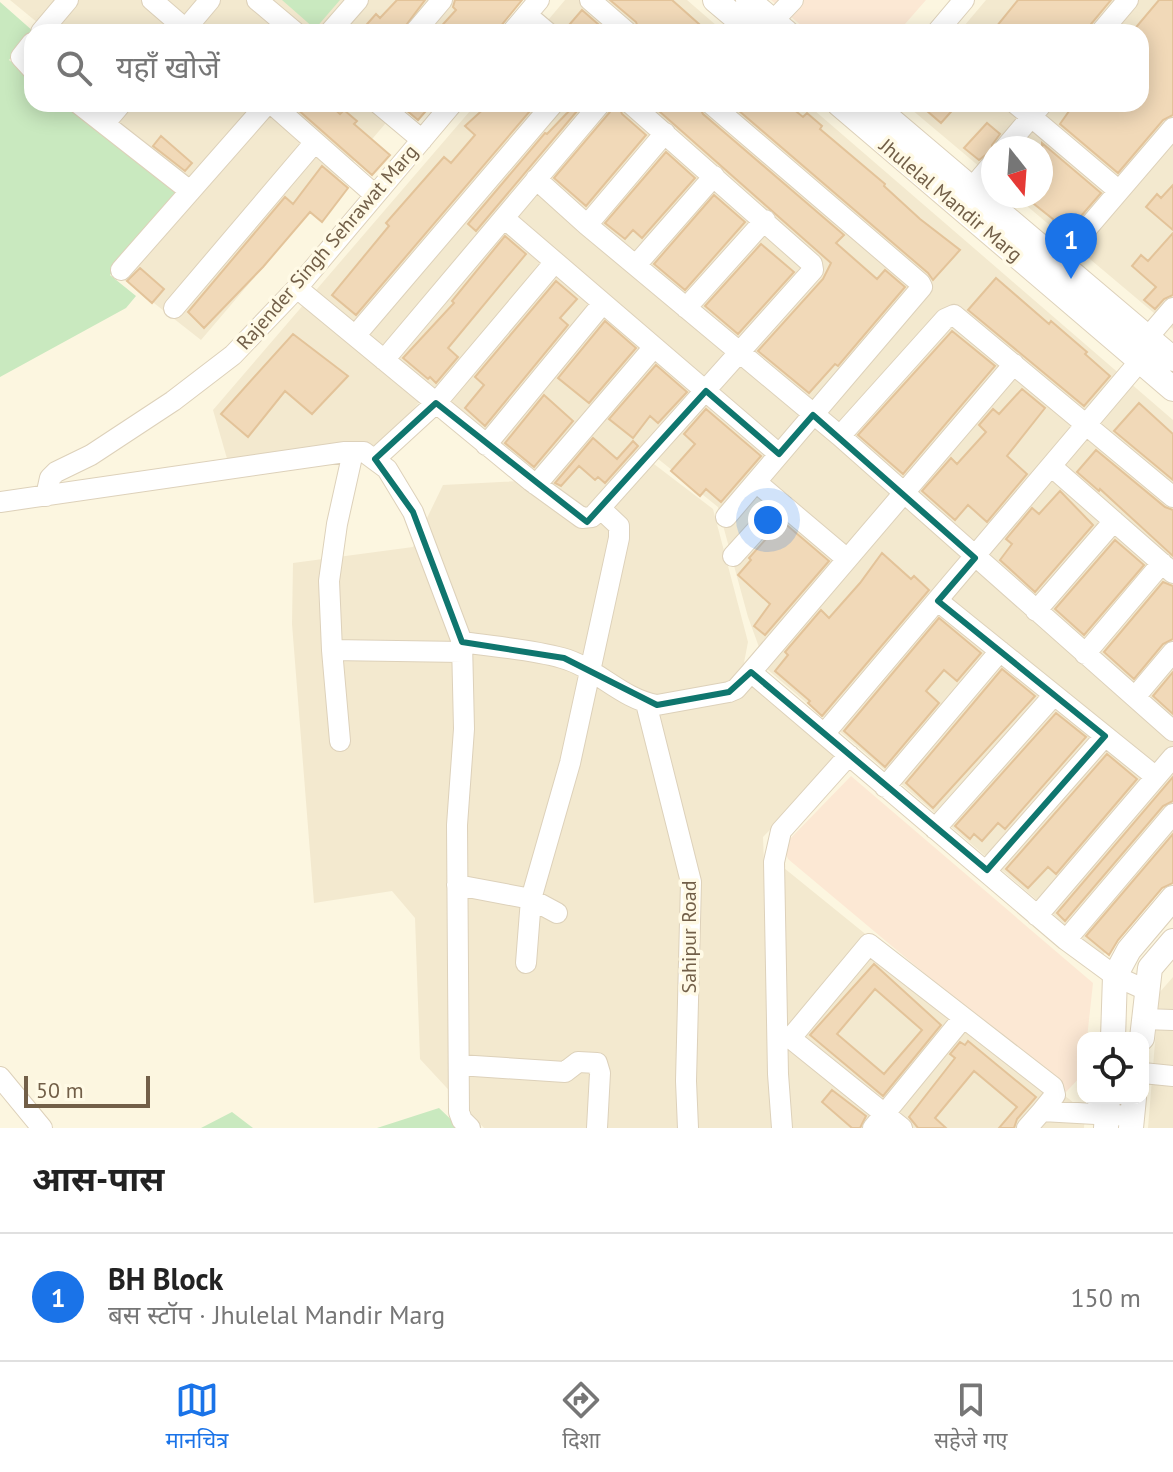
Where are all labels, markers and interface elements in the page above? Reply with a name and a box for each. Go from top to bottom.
search box [24,24,1149,112]
icon: search [52,46,96,90]
text: यहाँ खोजें [116,47,220,86]
street label: Jhulelal Mandir Marg [873,132,1028,267]
north arrow [981,136,1053,208]
street label: Rajender Singh Sehrawat Marg [231,139,423,355]
pin: 1 [1045,213,1097,279]
your location [748,500,788,540]
street label: Sahipur Road [676,881,702,993]
map controls [1077,1032,1149,1104]
button: locate [1077,1032,1149,1104]
scale bar [24,1072,150,1108]
text: 50 m [36,1076,84,1104]
text: आस-पास [32,1156,164,1200]
text: BH Block [108,1259,223,1298]
text: 1 [51,1281,65,1314]
text: 150 m [1070,1281,1141,1314]
text: बस स्टॉप · Jhulelal Mandir Marg [108,1298,445,1331]
tab: मानचित्र [165,1378,228,1457]
tab: दिशा [559,1378,603,1457]
tab: सहेजे गए [934,1378,1008,1457]

